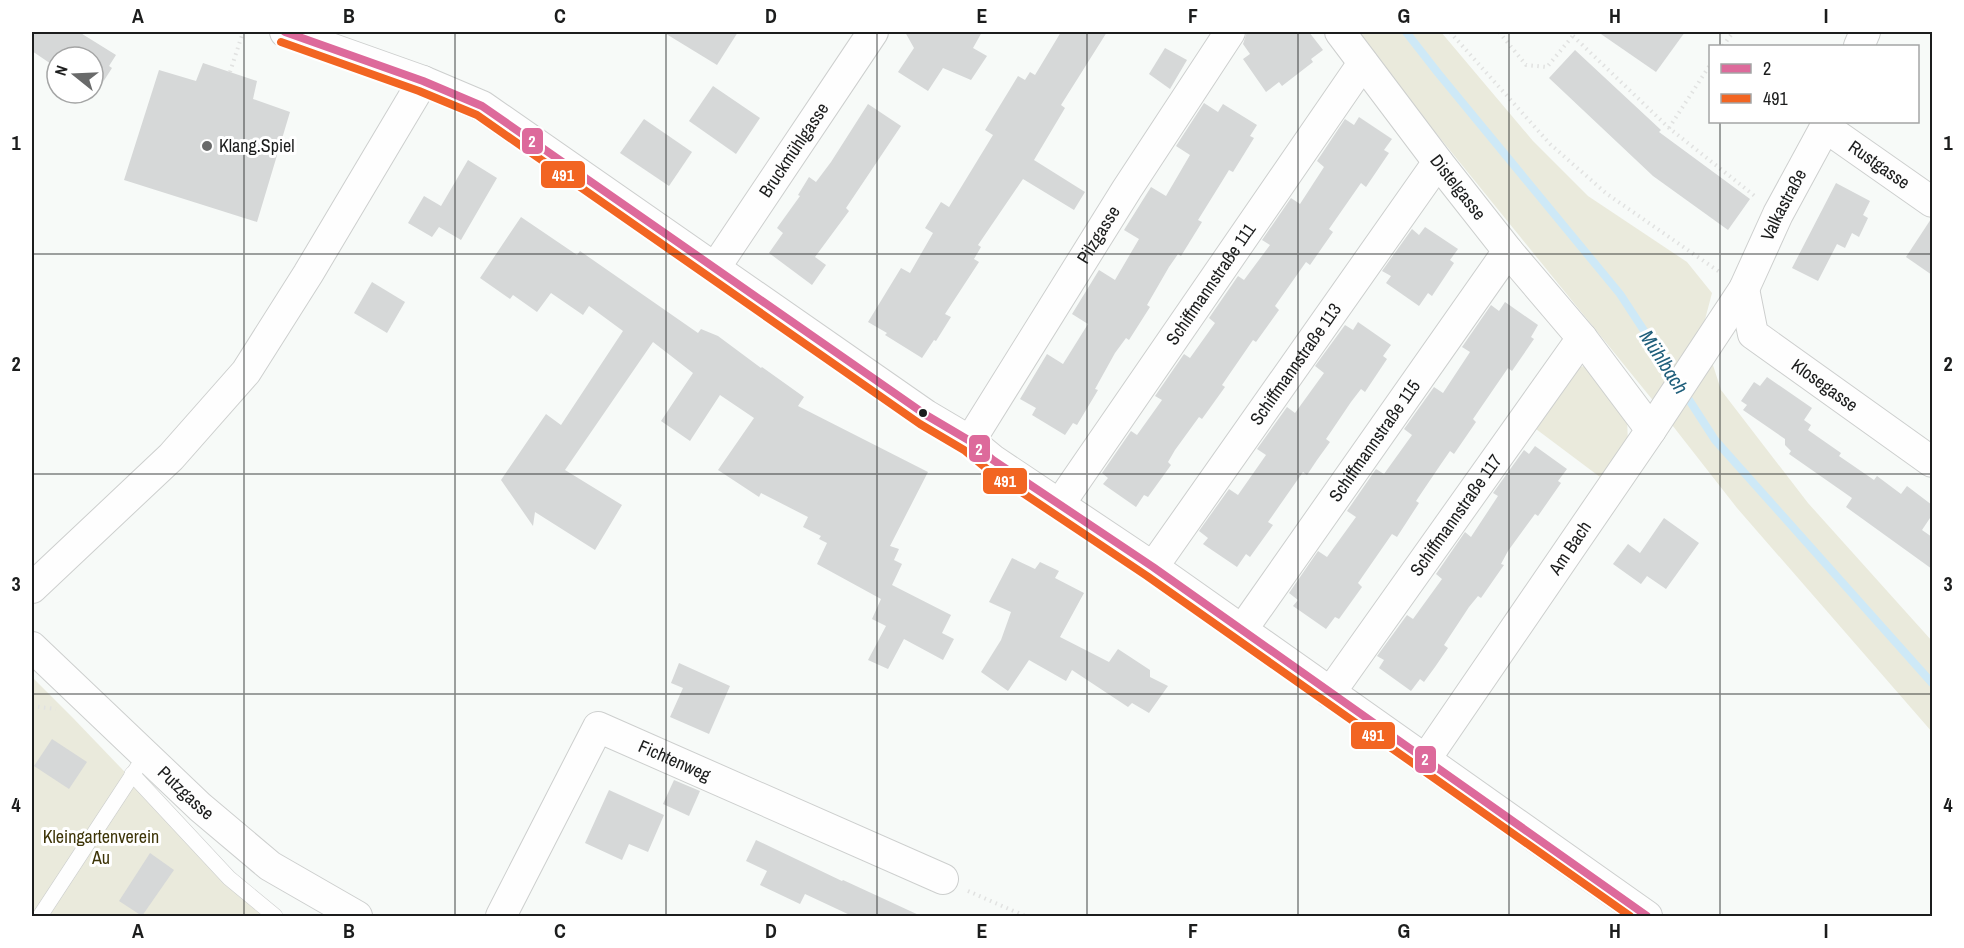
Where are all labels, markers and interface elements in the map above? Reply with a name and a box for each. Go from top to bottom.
text: A [132,2,144,29]
text: B [343,2,355,29]
text: C [554,2,566,29]
text: D [765,2,777,29]
text: E [977,2,988,29]
text: F [1188,2,1198,29]
text: G [1398,2,1410,29]
text: H [1609,2,1621,29]
text: I [1824,2,1828,29]
north arrow [45,45,105,105]
legend [1709,45,1919,123]
text: 2 [1763,56,1771,81]
text: N [49,62,73,78]
text: 491 [1763,86,1788,111]
street label: Bruckmühlgasse [753,97,834,202]
line badge: 2 [521,127,544,155]
text: 1 [11,129,21,156]
text: 1 [1943,129,1953,156]
text: 2 [528,130,536,152]
place label: Klang.Spiel [219,133,295,158]
street label: Rustgasse [1844,134,1915,195]
marker: Klang.Spiel [200,139,214,153]
street label: Distelgasse [1425,149,1492,225]
line badge: 491 [540,160,586,189]
text: 491 [552,164,575,186]
street label: Valkastraße [1755,164,1812,245]
street label: Pilzgasse [1071,201,1126,268]
street label: Schiffmannstraße 111 [1160,217,1262,350]
street label: Schiffmannstraße 113 [1244,298,1347,430]
water label: Mühlbach [1634,325,1695,399]
text: 2 [11,350,21,377]
text: 2 [1943,350,1953,377]
street label: Klosegasse [1787,352,1863,417]
street label: Schiffmannstraße 115 [1323,374,1426,507]
unlabelled marker [917,407,929,419]
line badge: 2 [968,434,991,463]
text: 2 [975,438,983,460]
street label: Schiffmannstraße 117 [1404,449,1508,581]
line badge: 491 [982,467,1028,495]
text: 491 [994,470,1017,492]
street label: Am Bach [1542,516,1597,580]
text: 3 [11,570,21,597]
text: 3 [1943,570,1953,597]
line badge: 491 [1350,721,1396,750]
text: 491 [1362,724,1385,746]
street label: Fichtenweg [635,733,715,787]
line badge: 2 [1414,745,1437,774]
text: 2 [1421,748,1429,770]
street label: Putzgasse [152,760,219,826]
text: 4 [11,791,21,818]
text: 4 [1943,791,1953,818]
park label: Kleingartenverein Au [43,824,159,870]
text: A [132,917,144,944]
text: B [343,917,355,944]
text: C [554,917,566,944]
text: D [765,917,777,944]
text: E [977,917,988,944]
text: F [1188,917,1198,944]
text: G [1398,917,1410,944]
text: H [1609,917,1621,944]
text: I [1824,917,1828,944]

